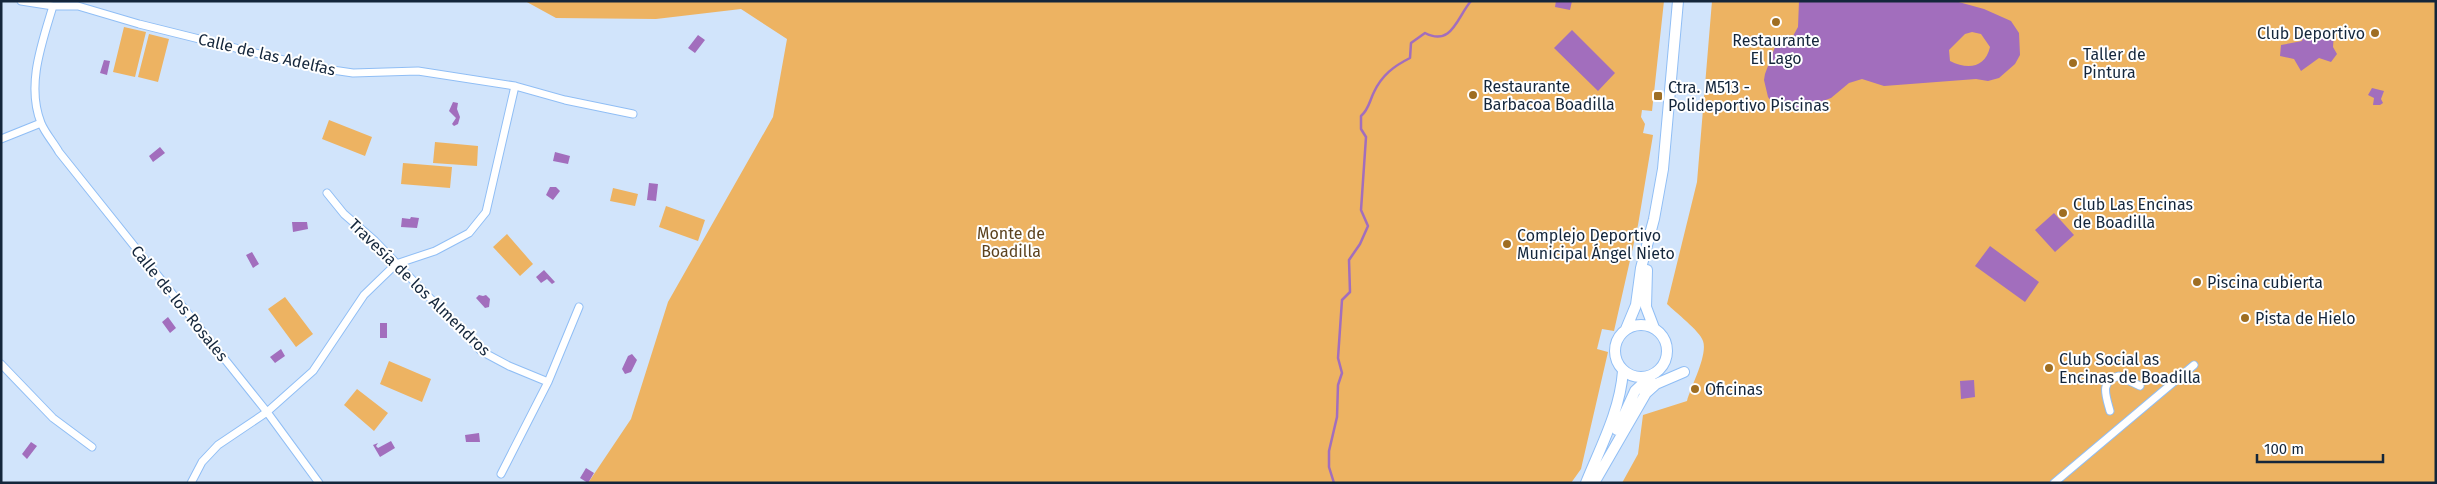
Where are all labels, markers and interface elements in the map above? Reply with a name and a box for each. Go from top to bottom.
marker: Restaurante El Lago [1770,16,1782,28]
place label: Club Deportivo [2257,24,2365,43]
marker: Club Deportivo [2369,27,2381,39]
street label: Calle de las Adelfas [196,29,337,80]
place label: Restaurante El Lago [1732,31,1820,68]
place label: Taller de Pintura [2083,45,2146,82]
marker: Taller de Pintura [2067,57,2079,69]
place label: Restaurante Barbacoa Boadilla [1483,77,1615,114]
place label: Ctra. M513 - Polideportivo Piscinas [1668,78,1829,115]
marker: Restaurante Barbacoa Boadilla [1467,89,1479,101]
marker: Ctra. M513 - Polideportivo Piscinas [1652,90,1664,102]
place label: Club Las Encinas de Boadilla [2073,195,2193,232]
marker: Club Las Encinas de Boadilla [2057,207,2069,219]
street label: Travesía de los Almendros [345,215,494,360]
park label: Monte de Boadilla [977,224,1045,261]
place label: Complejo Deportivo Municipal Ángel Nieto [1517,226,1675,263]
marker: Complejo Deportivo Municipal Ángel Nieto [1501,238,1513,250]
street label: Calle de los Rosales [127,242,232,365]
place label: Piscina cubierta [2207,273,2323,292]
marker: Piscina cubierta [2191,276,2203,288]
place label: Pista de Hielo [2255,309,2355,328]
marker: Pista de Hielo [2239,312,2251,324]
place label: Club Social as Encinas de Boadilla [2059,350,2201,387]
marker: Club Social as Encinas de Boadilla [2043,362,2055,374]
place label: Oficinas [1705,380,1763,399]
marker: Oficinas [1689,383,1701,395]
scale bar [2257,432,2383,464]
text: 100 m [2264,440,2304,458]

